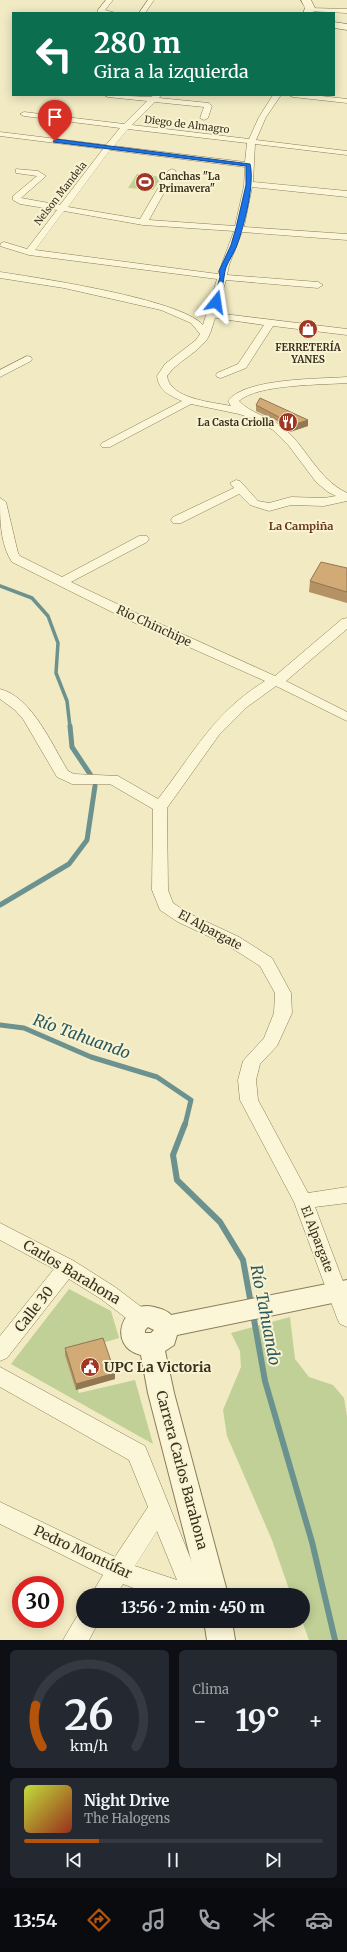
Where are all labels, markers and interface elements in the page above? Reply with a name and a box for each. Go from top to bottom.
text: 280 m [94,25,181,61]
icon: left [28,28,80,80]
text: Gira a la izquierda [94,60,249,83]
pin [38,100,72,141]
icon: arrive [44,106,66,128]
street label: Diego de Almagro [144,113,230,136]
street label: Nelson Mandela [31,158,90,228]
place label: Canchas "La Primavera" [159,170,221,195]
sports icon: Canchas "La Primavera" [134,171,156,193]
position arrow [195,281,237,323]
shop icon: FERRETERÍA YANES [297,318,319,340]
place label: FERRETERÍA YANES [275,340,342,366]
restaurant icon: La Casta Criolla [277,411,299,433]
place label: La Casta Criolla [198,416,274,429]
district label: La Campiña [269,519,333,533]
street label: Rio Chinchipe [114,602,194,649]
street label: El Alpargate [176,907,245,953]
water label: Río Tahuando [31,1009,133,1063]
street label: El Alpargate [298,1203,337,1274]
street label: Carlos Barahona [20,1236,124,1308]
water label: Río Tahuando [246,1263,286,1367]
street label: Calle 30 [11,1283,57,1335]
public building icon: UPC La Victoria [79,1356,101,1378]
place label: UPC La Victoria [104,1358,211,1376]
street label: Carrera Carlos Barahona [152,1389,212,1552]
street label: Pedro Montúfar [31,1521,135,1583]
speed limit sign: 30 [12,1576,64,1628]
text: 13:56 · 2 min · 450 m [121,1598,265,1617]
text: Clima [193,1681,229,1698]
text: 26 [65,1689,114,1741]
text: 19° [235,1701,280,1739]
text: − [193,1707,207,1735]
text: + [308,1707,323,1735]
text: km/h [70,1737,109,1755]
text: Night Drive [84,1791,169,1810]
text: The Halogens [84,1810,170,1827]
icon: previous [63,1849,85,1871]
icon: pause [162,1849,184,1871]
icon: next [262,1849,284,1871]
icon: directions [85,1906,113,1934]
icon: music [140,1906,168,1934]
icon: phone [195,1906,223,1934]
icon: climate [250,1906,278,1934]
icon: car [305,1906,333,1934]
text: 13:54 [14,1909,57,1932]

